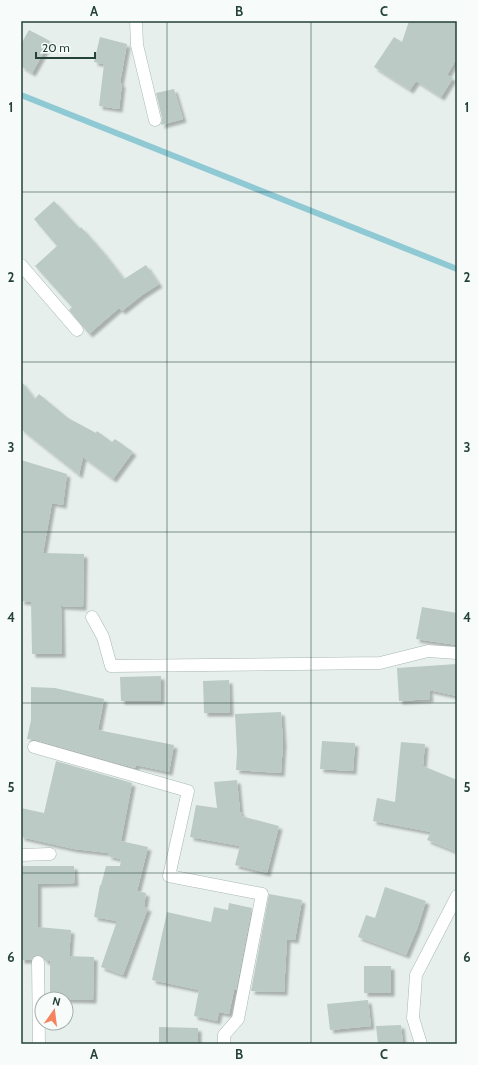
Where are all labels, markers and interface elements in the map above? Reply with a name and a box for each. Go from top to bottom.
text: A [90,3,99,19]
text: B [235,3,243,19]
text: C [380,3,388,19]
scale bar [36,34,95,60]
text: 20 m [42,40,70,55]
text: 1 [9,99,13,115]
text: 1 [465,99,469,115]
text: 2 [8,269,15,285]
text: 2 [464,269,471,285]
text: 3 [7,439,15,455]
text: 3 [463,439,471,455]
text: 4 [7,609,15,625]
text: 4 [463,609,471,625]
text: 5 [8,779,15,795]
text: 5 [464,779,471,795]
text: 6 [7,949,15,965]
text: 6 [463,949,471,965]
north arrow [34,991,74,1031]
text: N [51,994,62,1009]
text: A [90,1046,99,1062]
text: B [235,1046,243,1062]
text: C [380,1046,388,1062]

